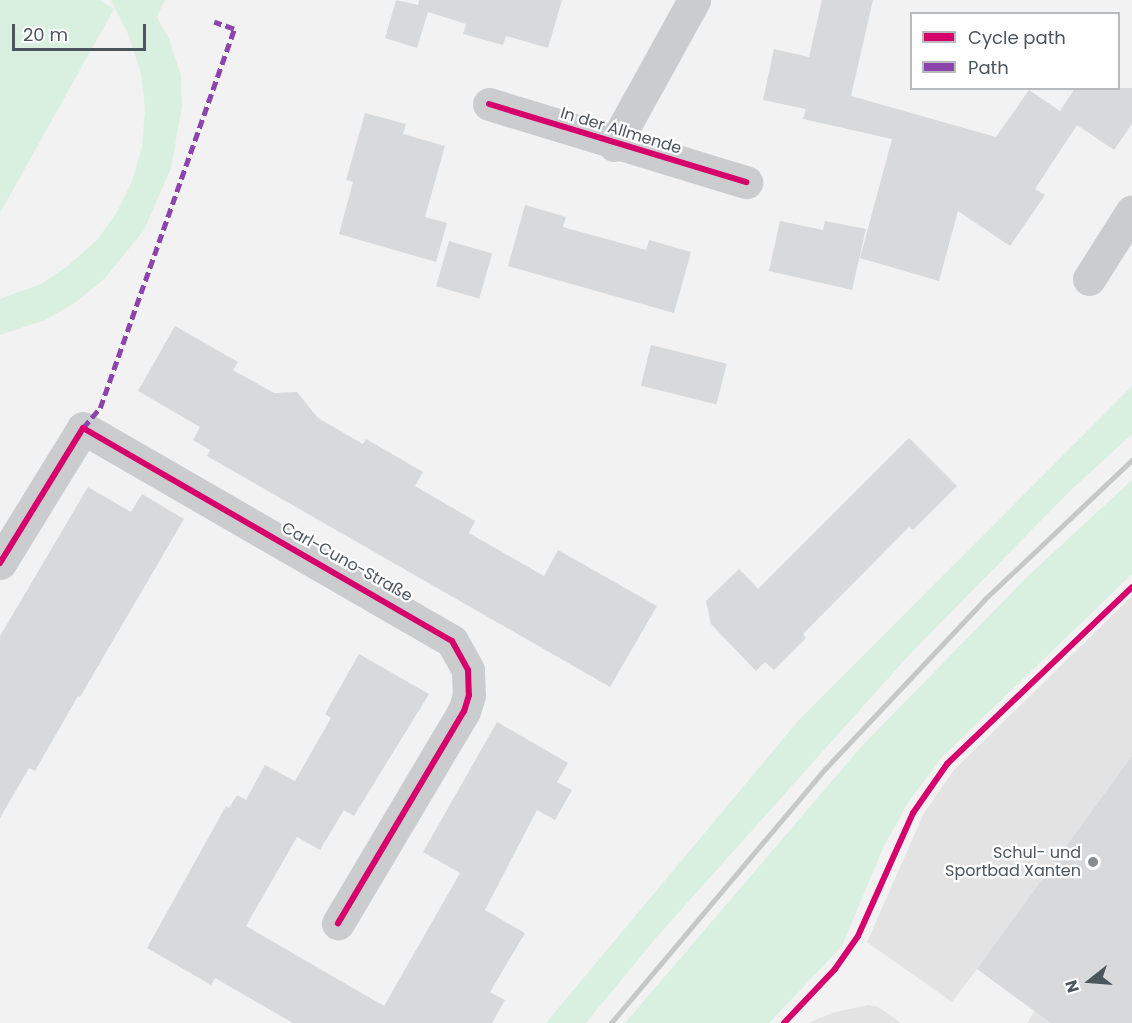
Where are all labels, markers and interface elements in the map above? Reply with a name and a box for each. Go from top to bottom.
scale bar [15,12,148,50]
legend [910,12,1120,90]
text: 20 m [23,22,68,47]
text: Cycle path [968,25,1066,50]
text: Path [968,55,1009,80]
street label: In der Allmende [558,103,684,159]
street label: Carl-Cuno-Straße [278,518,416,606]
place label: Schul- und Sportbad Xanten [945,843,1081,881]
marker: Schul- und Sportbad Xanten [1086,855,1100,869]
north arrow [1060,951,1120,1011]
text: N [1060,977,1085,996]

